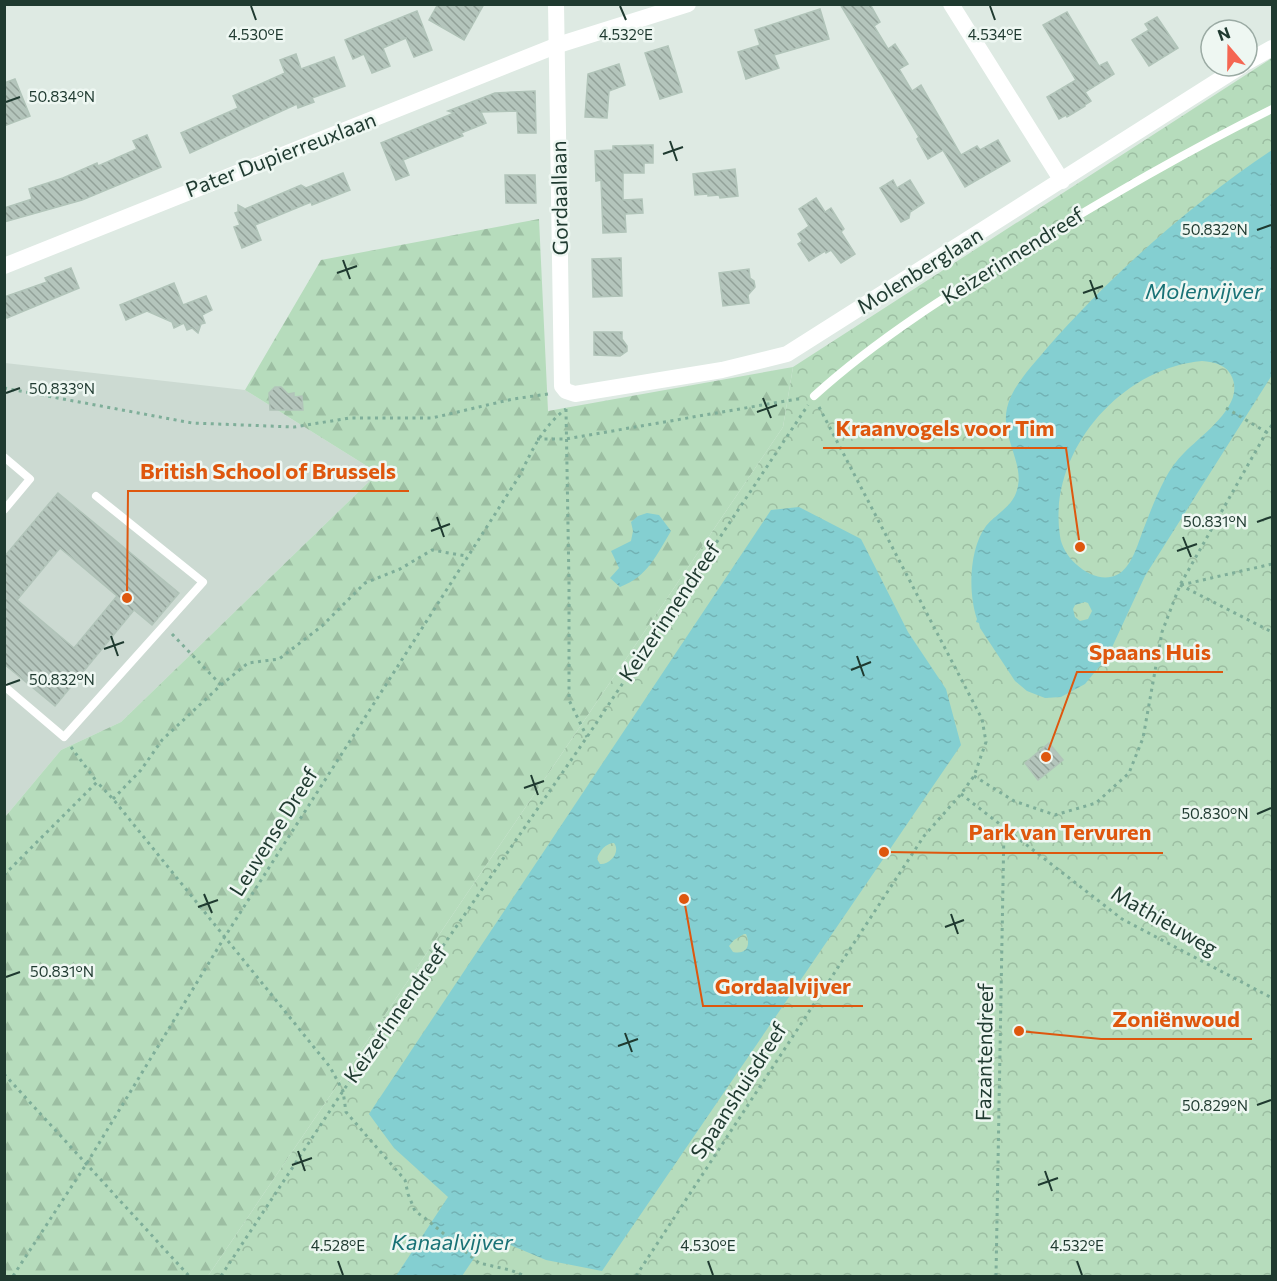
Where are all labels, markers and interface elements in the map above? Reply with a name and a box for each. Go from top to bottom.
north arrow [1199,18,1259,78]
text: N [1215,22,1233,44]
text: 4.530°E [228,25,284,43]
text: 4.532°E [599,25,653,43]
text: 4.534°E [968,25,1022,43]
text: 50.834°N [29,87,95,105]
street label: Pater Dupierreuxlaan [182,106,379,201]
street label: Gordaallaan [545,140,572,256]
street label: Keizerinnendreef [937,201,1088,308]
text: 50.832°N [1182,220,1248,238]
street label: Molenberglaan [852,221,987,318]
water label: Molenvijver [1145,277,1264,304]
text: 50.833°N [29,379,95,397]
callout: Kraanvogels voor Tim [823,408,1066,448]
text: Kraanvogels voor Tim [836,414,1054,441]
callout: British School of Brussels [128,451,409,491]
text: British School of Brussels [140,457,396,484]
text: 50.831°N [1183,512,1247,530]
street label: Keizerinnendreef [613,536,725,686]
callout: Spaans Huis [1077,632,1223,672]
text: Spaans Huis [1089,638,1211,665]
text: 50.832°N [29,670,95,688]
street label: Leuvense Dreef [223,762,323,900]
text: 50.830°N [1181,804,1249,822]
callout: Park van Tervuren [956,813,1163,853]
text: Park van Tervuren [969,818,1151,845]
street label: Mathieuweg [1107,879,1222,960]
street label: Keizerinnendreef [338,939,452,1087]
text: 50.831°N [30,962,94,980]
callout: Gordaalvijver [703,966,863,1006]
text: Gordaalvijver [715,972,851,999]
street label: Fazantendreef [970,982,997,1121]
callout: Zoniënwoud [1101,999,1252,1039]
text: Zoniënwoud [1112,1005,1240,1032]
street label: Spaanshuisdreef [684,1017,791,1163]
text: 50.829°N [1182,1096,1248,1114]
water label: Kanaalvijver [391,1228,514,1255]
text: 4.528°E [311,1236,365,1254]
text: 4.530°E [680,1236,736,1254]
text: 4.532°E [1050,1236,1104,1254]

